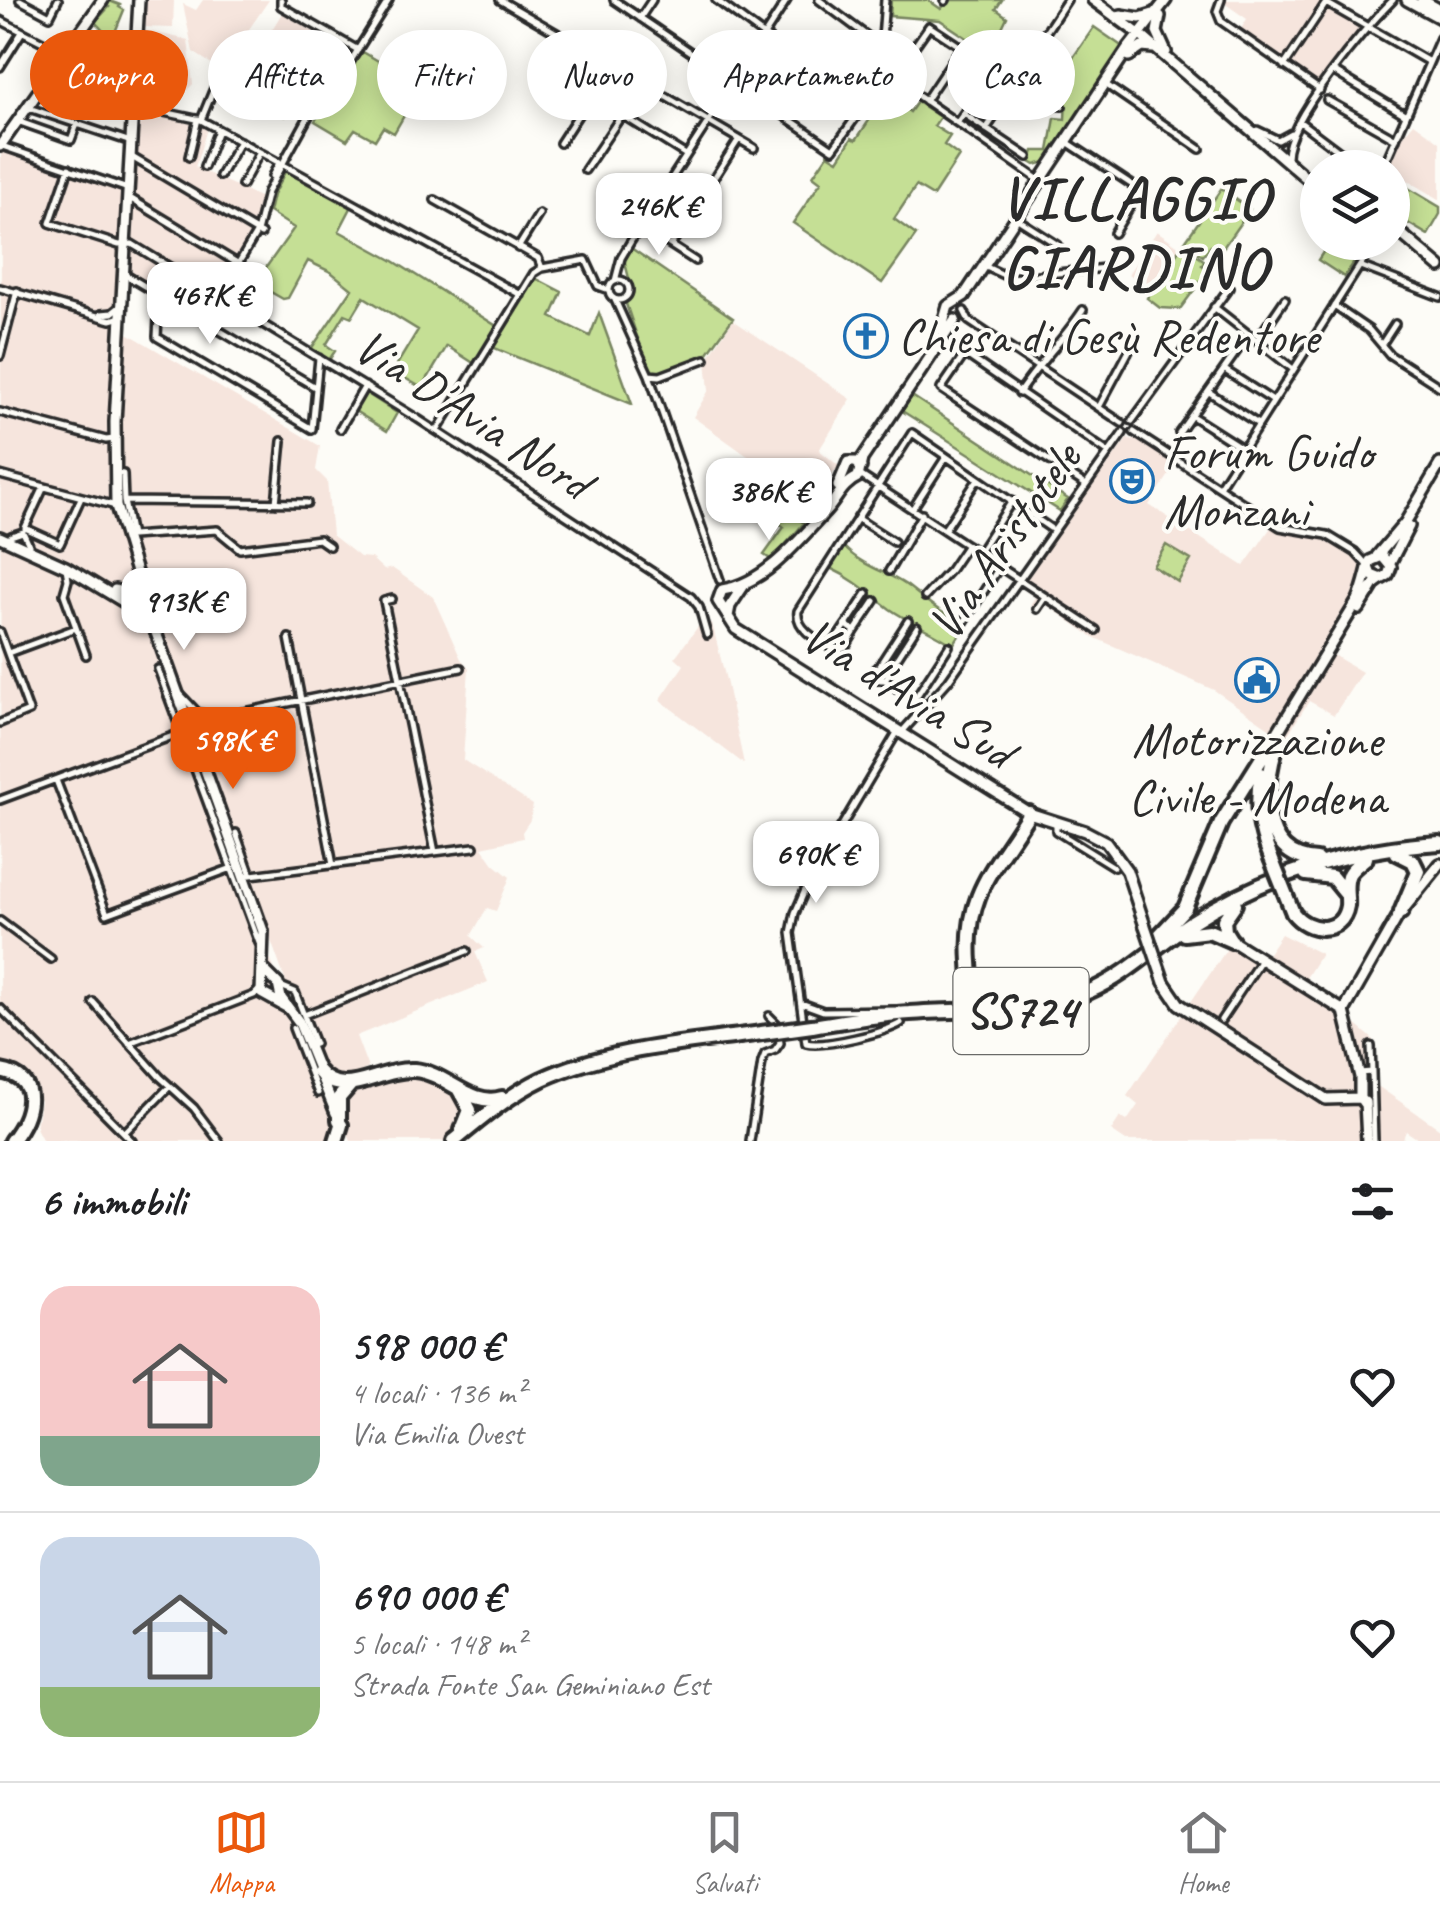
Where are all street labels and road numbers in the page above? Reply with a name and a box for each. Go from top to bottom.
street label: Via D'Avia Nord [343,314,608,517]
street label: Via Aristotele [913,428,1096,652]
street label: Via d'Avia Sud [791,603,1032,786]
road number: SS724 [954,968,1088,1054]

